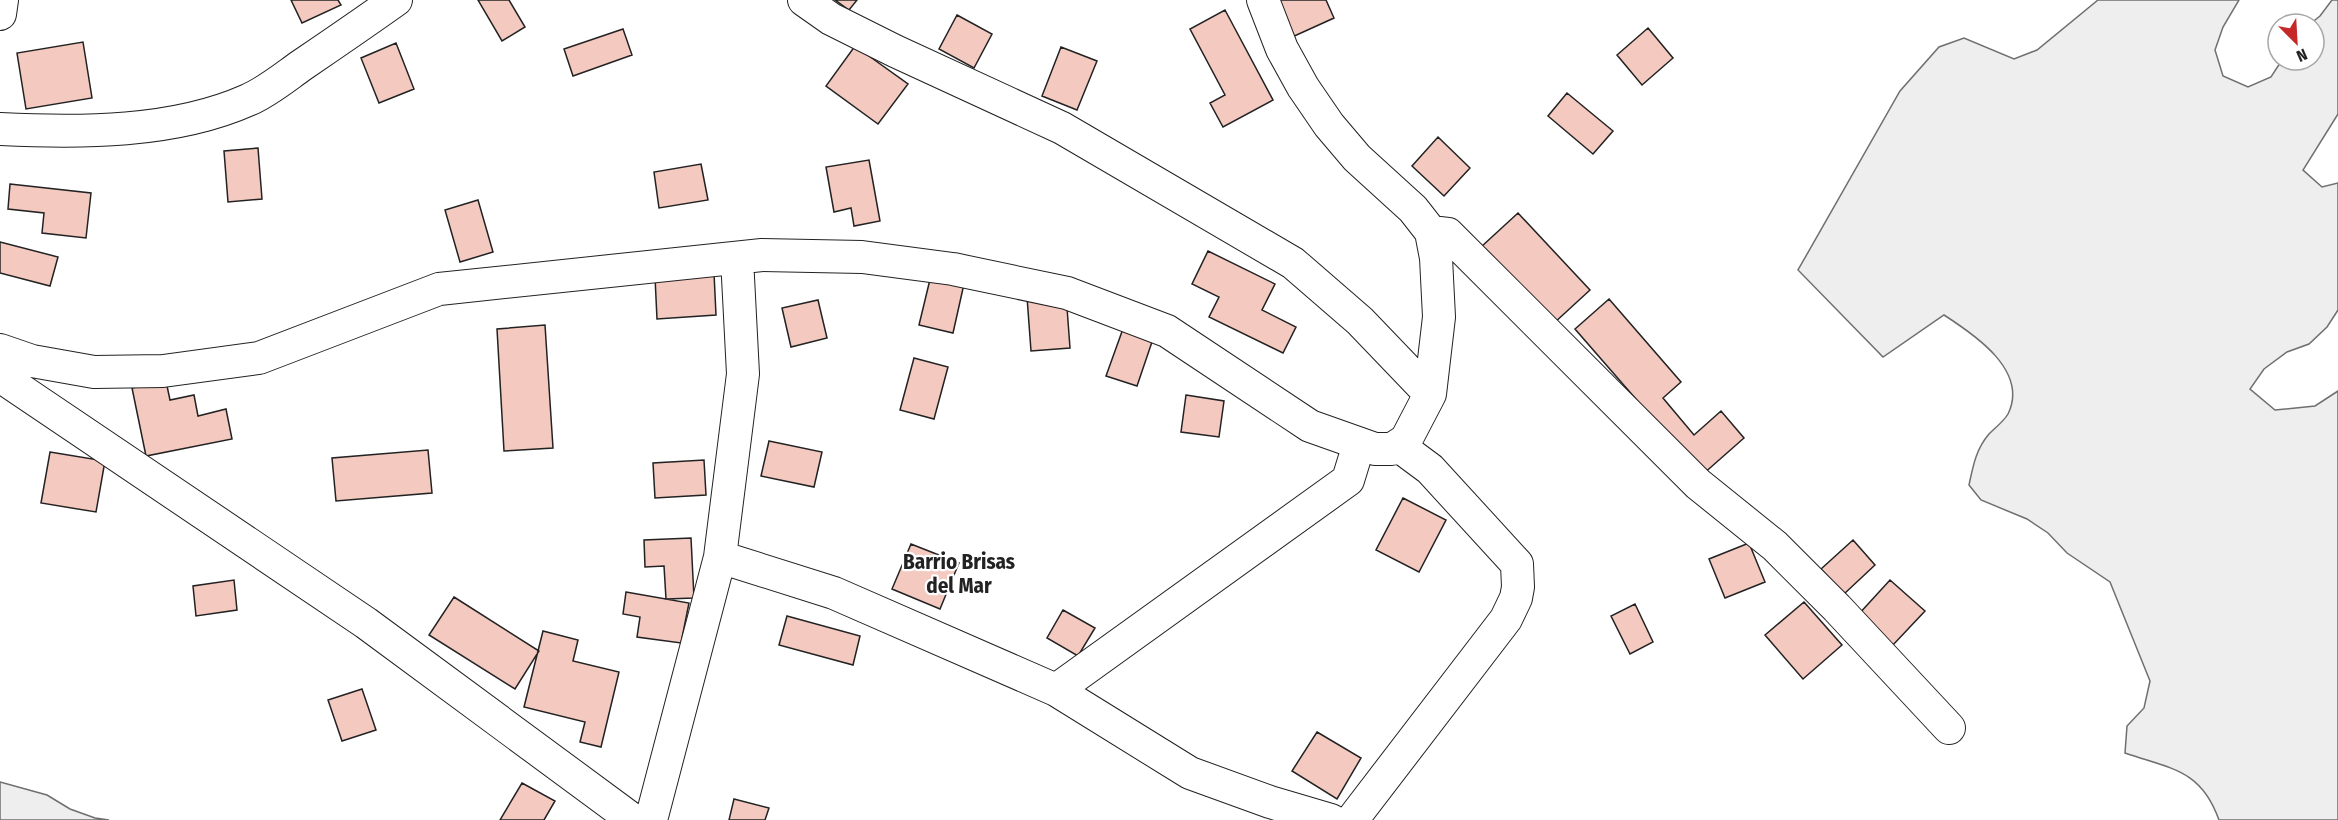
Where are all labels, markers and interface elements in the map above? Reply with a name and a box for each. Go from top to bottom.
north arrow [2266,12,2326,72]
text: N [2294,45,2310,66]
district label: Barrio Brisas del Mar [903,549,1015,599]

